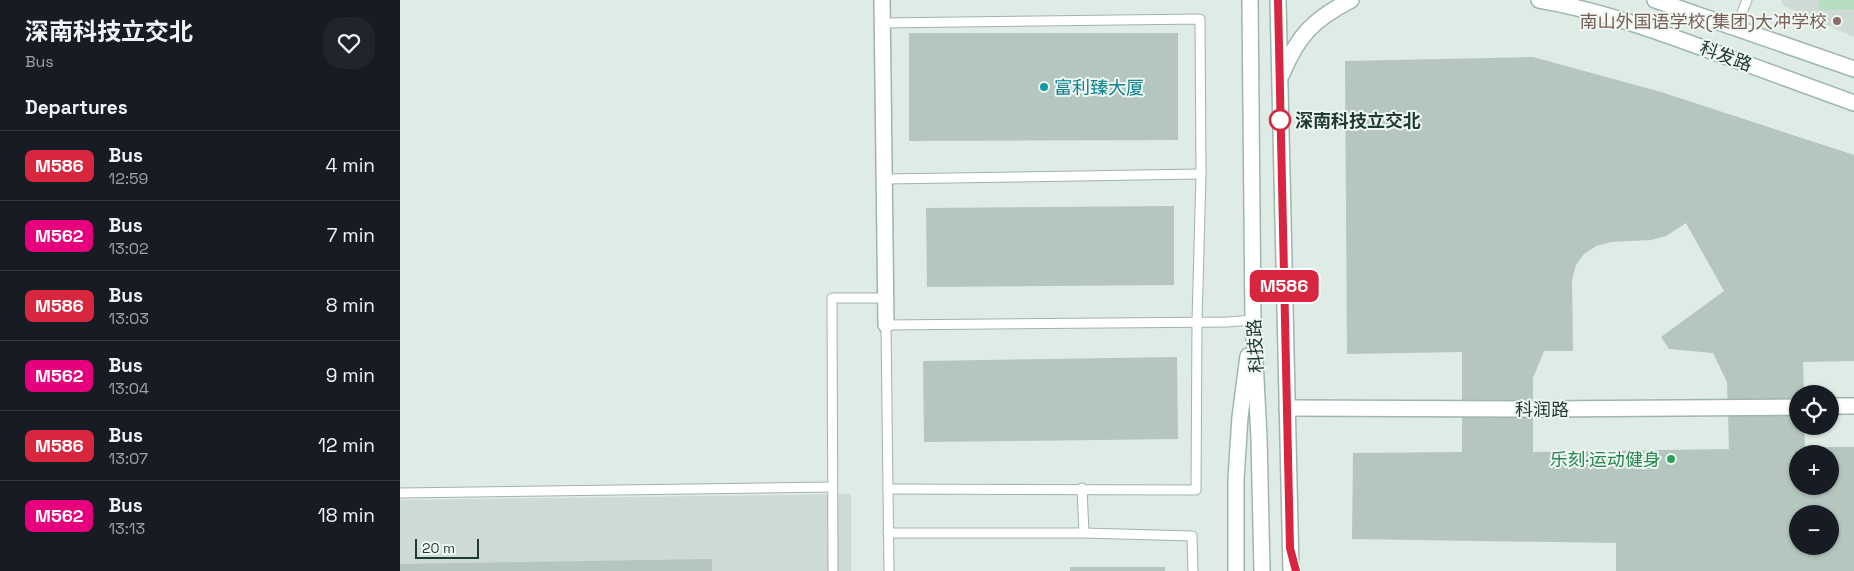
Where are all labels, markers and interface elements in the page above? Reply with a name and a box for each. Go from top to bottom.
place label: 南山外国语学校(集团)大冲学校 [1579,10,1827,33]
marker: 南山外国语学校(集团)大冲学校 [1831,15,1843,27]
text: 深南科技立交北 [25,16,193,47]
button: heart [323,17,375,69]
street label: 科发路 [1697,36,1755,76]
text: Bus [25,51,54,72]
place label: 富利臻大厦 [1054,76,1144,99]
marker: 富利臻大厦 [1038,81,1050,93]
text: Departures [25,95,128,120]
marker: 深南科技立交北 [1269,109,1291,131]
place label: 深南科技立交北 [1295,109,1421,132]
text: Bus [109,143,143,168]
text: 4 min [326,153,375,178]
text: M586 [35,154,84,177]
text: 12:59 [109,168,148,189]
text: Bus [108,213,143,238]
text: 7 min [327,223,375,248]
text: M562 [35,224,83,247]
text: 13:02 [108,238,149,259]
line badge: M586 [1249,270,1319,302]
text: M586 [1260,274,1308,297]
text: Bus [109,283,143,308]
text: 8 min [326,293,375,318]
text: M586 [35,294,84,317]
text: 13:03 [109,308,149,329]
street label: 科技路 [1242,318,1268,374]
text: Bus [108,353,143,378]
text: 9 min [326,363,375,388]
text: M562 [35,364,83,387]
text: 13:04 [108,378,149,399]
map controls [1789,385,1839,555]
button: locate [1789,385,1839,435]
street label: 科润路 [1515,398,1569,421]
text: Bus [109,423,143,448]
text: 12 min [318,433,375,458]
text: M586 [35,434,84,457]
button: + [1789,445,1839,495]
text: 13:07 [109,448,148,469]
place label: 乐刻·运动健身 [1550,448,1661,471]
marker: 乐刻·运动健身 [1665,453,1677,465]
text: Bus [108,493,143,518]
text: 18 min [318,503,375,528]
text: M562 [35,504,83,527]
button: − [1789,505,1839,555]
text: 13:13 [108,518,145,539]
scale bar [415,536,479,559]
text: 20 m [422,539,455,557]

